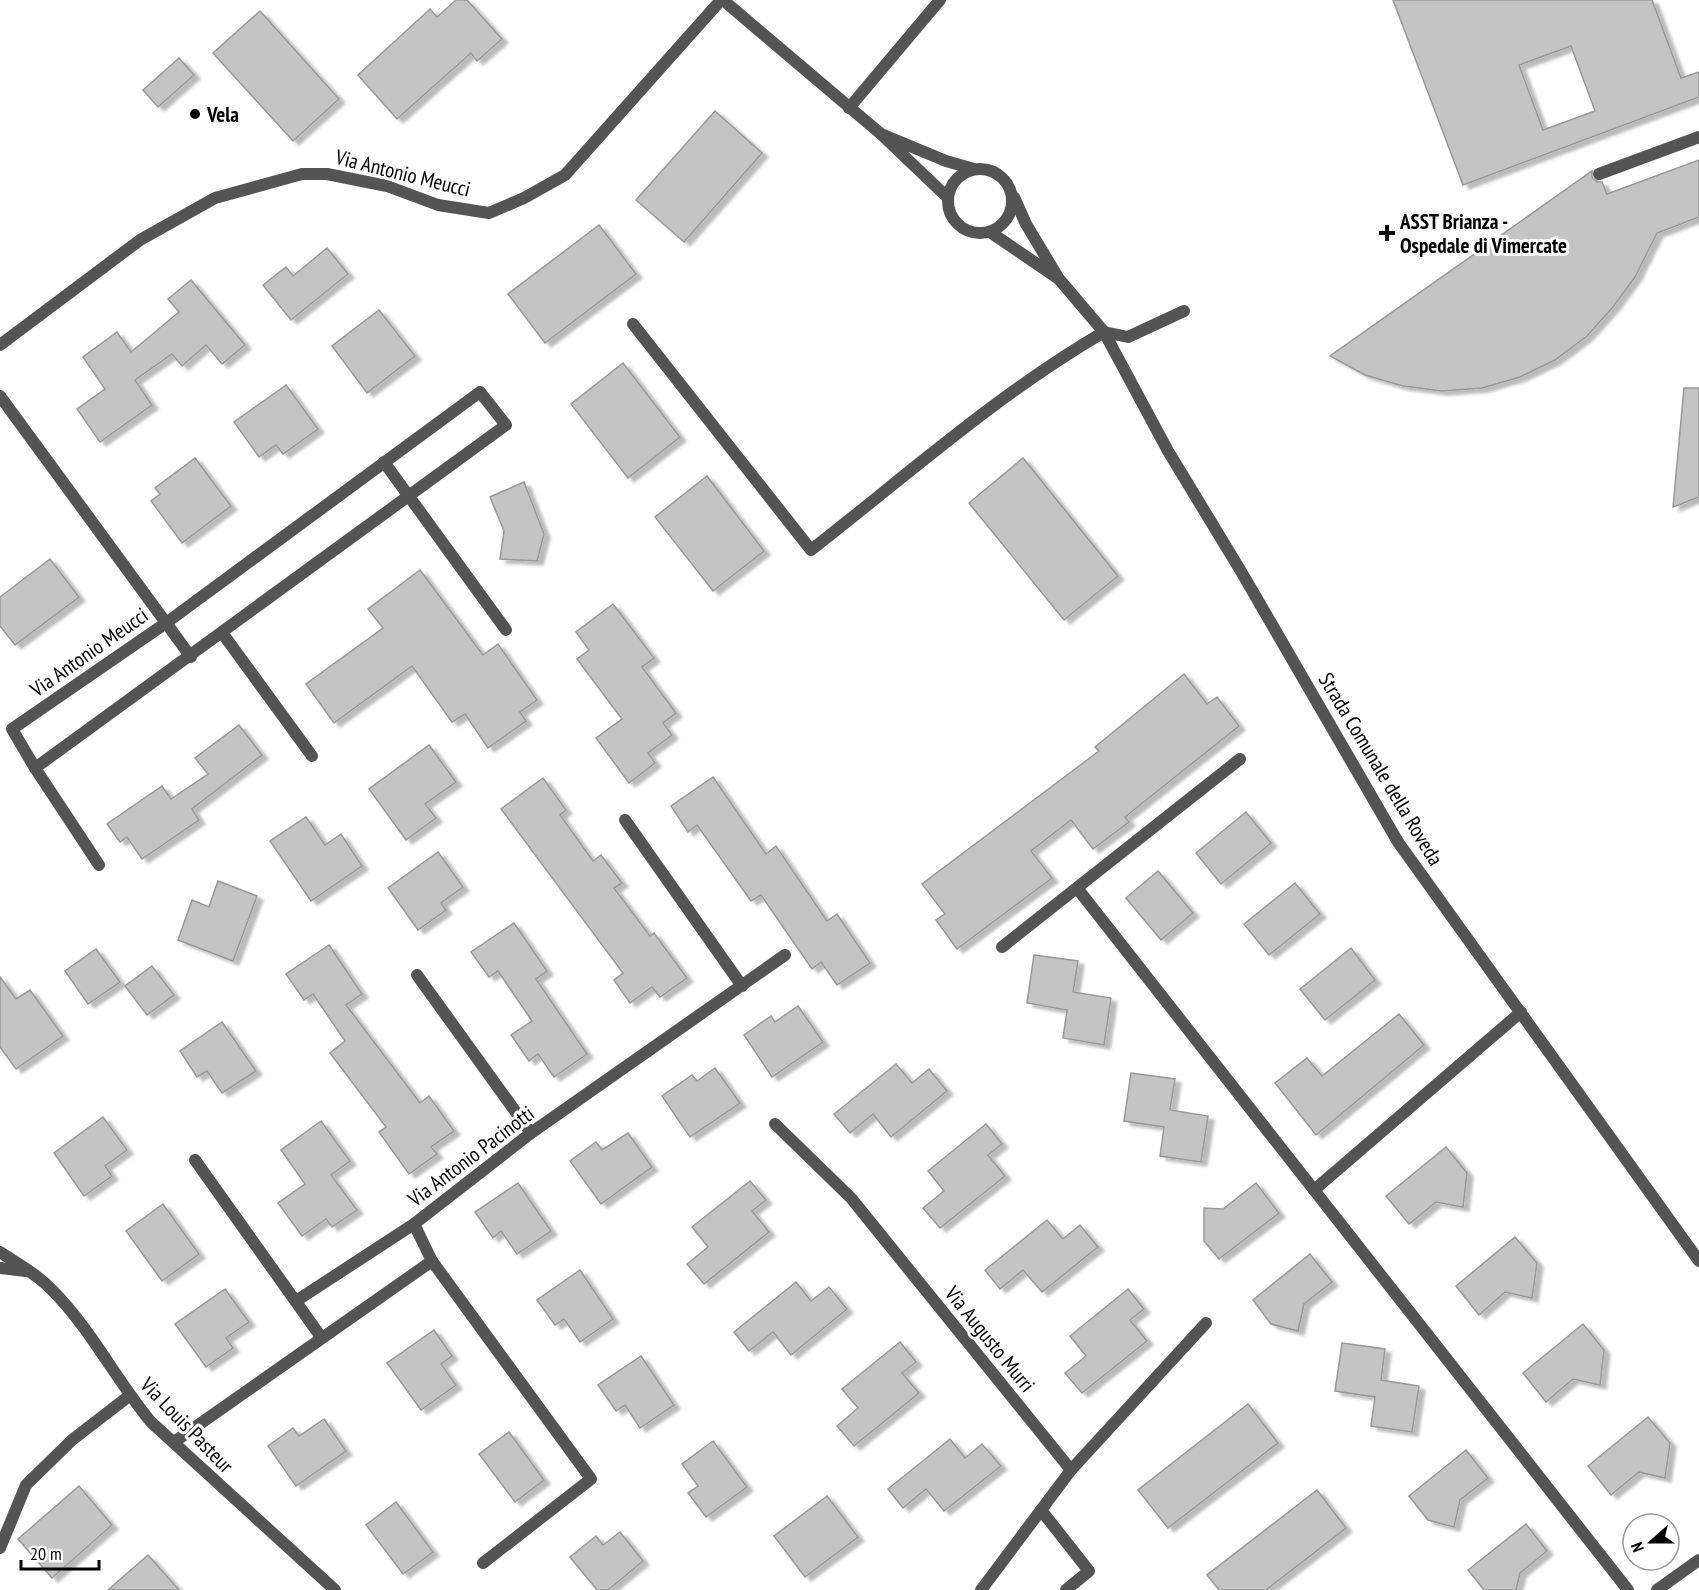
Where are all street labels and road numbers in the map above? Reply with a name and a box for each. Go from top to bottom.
street label: Via Antonio Meucci [332,143,473,203]
street label: Via Antonio Meucci [24,601,153,703]
street label: Strada Comunale della Roveda [1313,668,1449,870]
street label: Via Antonio Pacinotti [402,1100,540,1213]
street label: Via Augusto Murri [938,1280,1041,1397]
street label: Via Louis Pasteur [134,1371,240,1479]

